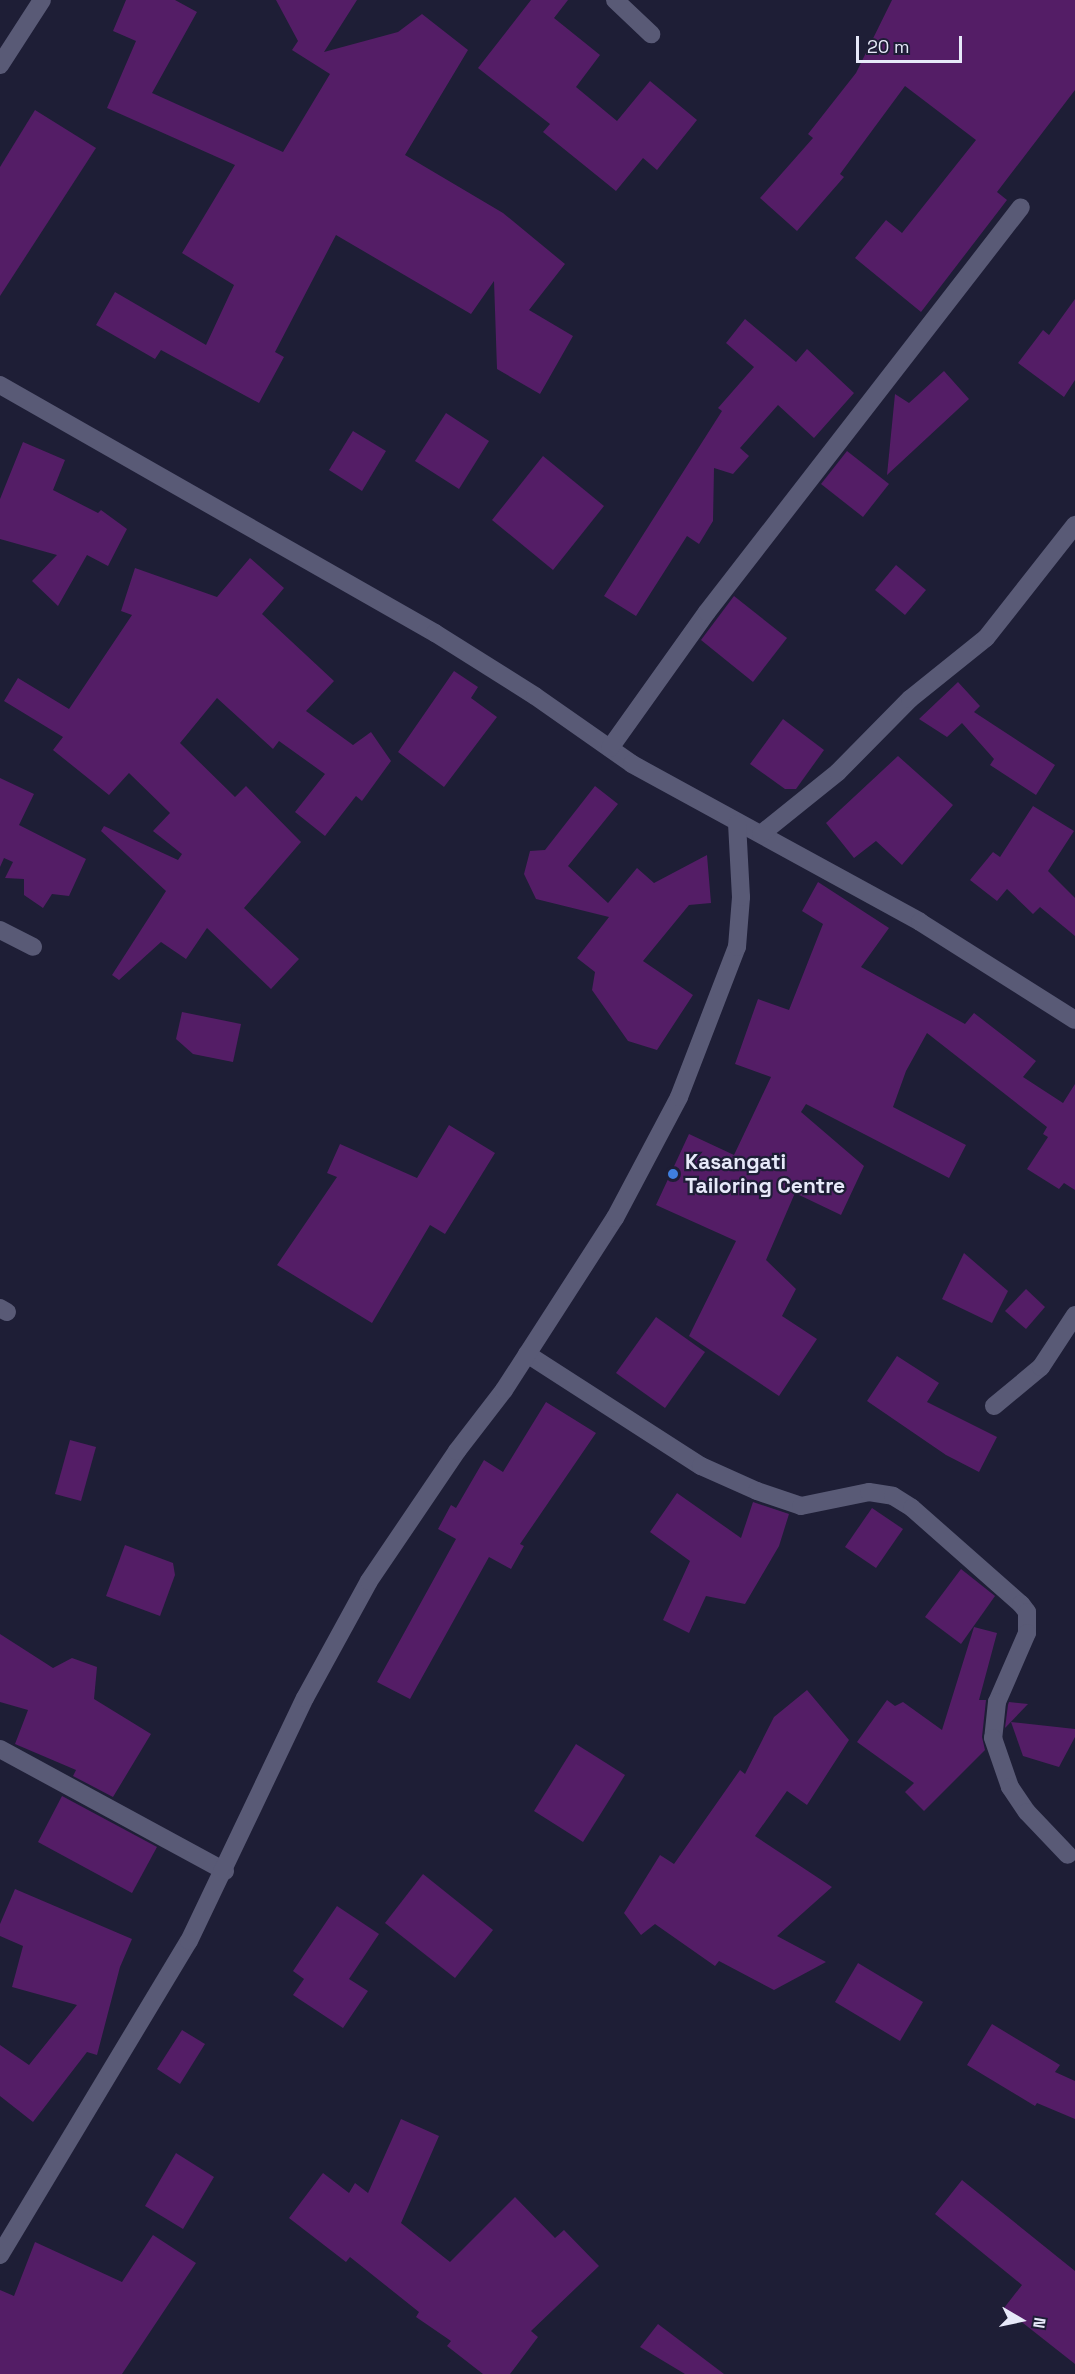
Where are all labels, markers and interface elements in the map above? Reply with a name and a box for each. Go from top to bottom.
scale bar [859,24,966,62]
text: 20 m [867,35,910,58]
place label: Kasangati Tailoring Centre [685,1149,845,1199]
marker: Kasangati Tailoring Centre [666,1167,680,1181]
north arrow [991,2290,1051,2350]
text: N [1028,2316,1050,2330]

